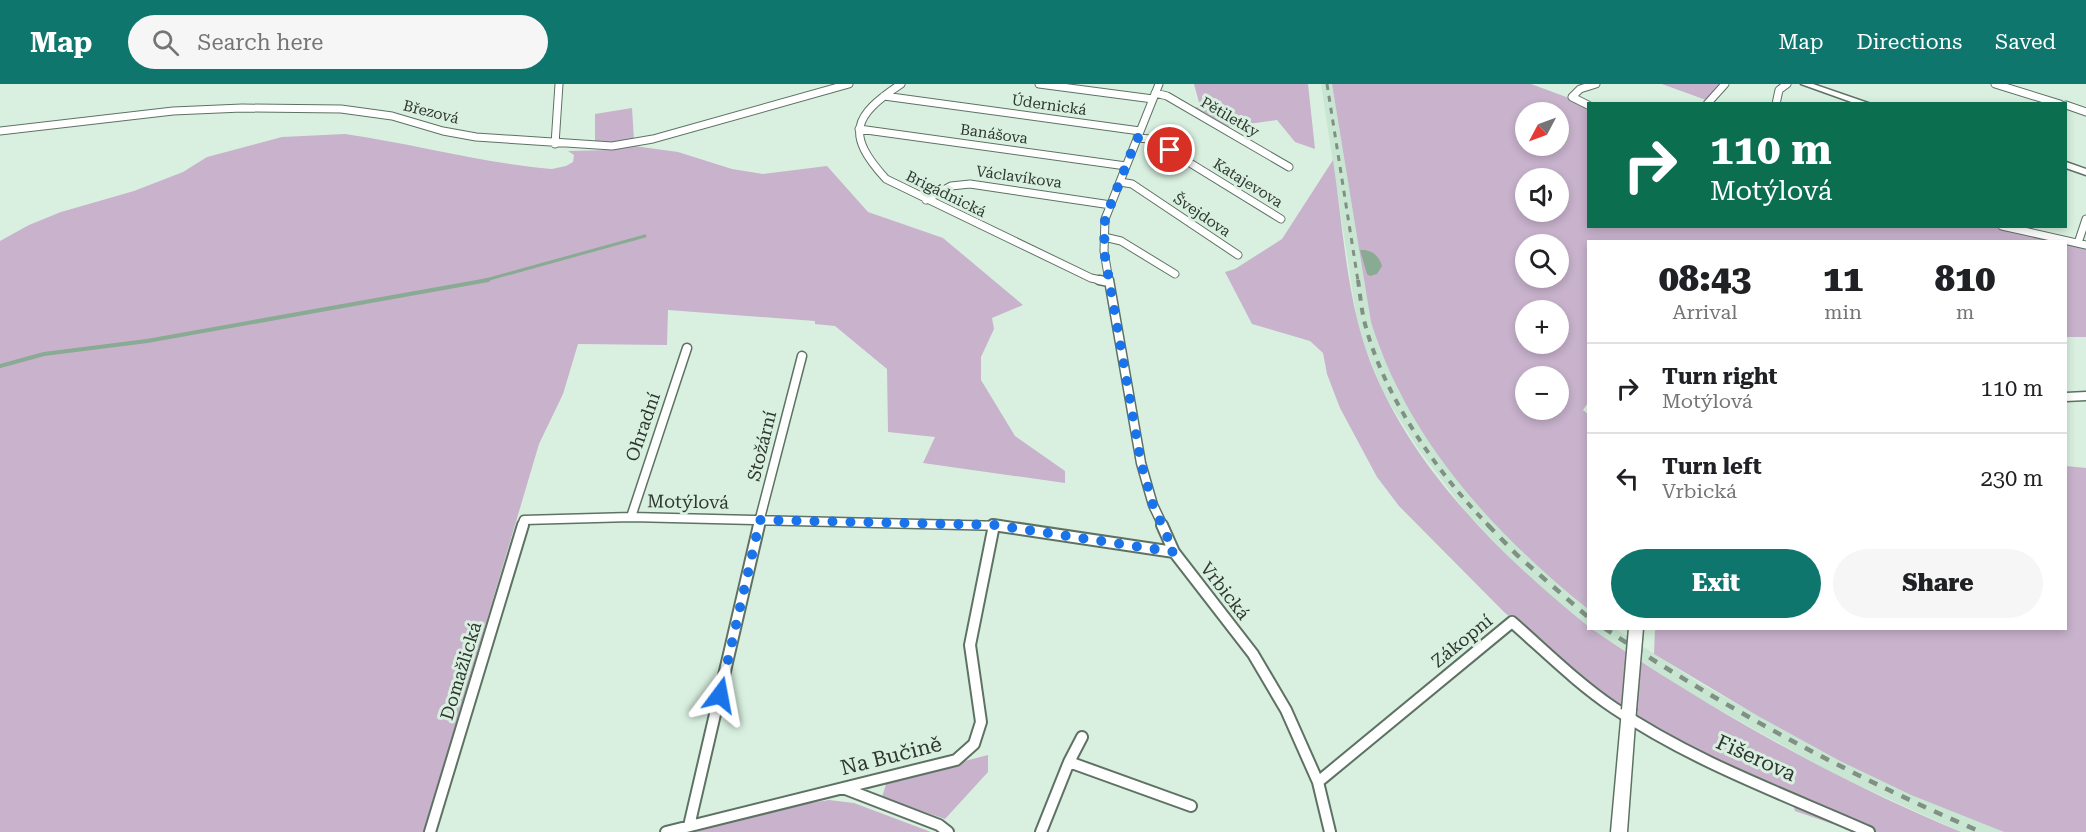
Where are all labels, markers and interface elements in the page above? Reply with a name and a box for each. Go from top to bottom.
search box [128,15,548,69]
text: Map [30,26,92,59]
icon: search [149,26,182,59]
text: Search here [197,30,323,55]
text: Map [1779,30,1823,54]
text: Directions [1856,30,1962,54]
text: Saved [1995,30,2056,54]
street label: Údernická [1010,90,1088,119]
street label: Pětiletky [1198,93,1263,141]
street label: Březová [401,96,461,128]
north arrow [1515,102,1569,156]
map controls [1515,102,1569,420]
street label: Banášova [959,120,1029,148]
pin [1144,124,1195,175]
text: 110 m [1710,125,1832,174]
icon: right [1611,126,1689,204]
icon: arrive [1153,133,1186,166]
street label: Katajevova [1210,155,1286,211]
street label: Václavíkova [975,162,1063,192]
street label: Brigádnická [903,167,989,221]
button: sound [1515,168,1569,222]
text: Motýlová [1710,175,1832,207]
street label: Švejdova [1170,189,1234,241]
button: search [1515,234,1569,288]
text: 08:43 [1659,258,1751,300]
text: 11 [1823,258,1863,300]
text: 810 [1935,258,1995,300]
button: + [1515,300,1569,354]
text: Arrival [1672,300,1737,324]
text: min [1824,300,1862,324]
text: m [1956,300,1974,324]
text: Turn right [1662,364,1777,389]
button: − [1515,366,1569,420]
icon: right [1611,372,1644,405]
text: 110 m [1980,376,2043,401]
street label: Ohradní [621,389,664,464]
text: Motýlová [1662,389,1753,413]
street label: Stožární [743,408,780,483]
text: Turn left [1662,454,1762,479]
icon: left [1611,462,1644,495]
text: 230 m [1980,466,2043,491]
text: Vrbická [1662,479,1737,503]
street label: Motýlová [647,490,729,513]
button: Exit [1611,549,1821,618]
button: Share [1833,549,2043,618]
street label: Vrbická [1196,558,1255,624]
street label: Zákopní [1427,610,1497,671]
street label: Domažlická [436,619,485,723]
position arrow [688,663,752,727]
street label: Fišerova [1712,730,1800,786]
street label: Na Bučině [838,732,944,780]

